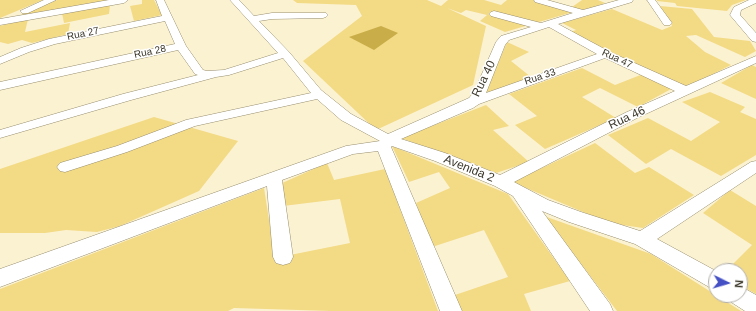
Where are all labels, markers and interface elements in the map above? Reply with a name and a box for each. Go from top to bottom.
street label: Rua 27 [66,25,100,43]
street label: Rua 28 [133,43,167,61]
street label: Rua 47 [600,47,634,71]
street label: Rua 40 [469,58,499,100]
street label: Rua 33 [523,66,557,88]
street label: Rua 46 [606,103,648,133]
street label: Avenida 2 [442,152,496,186]
north arrow [708,263,748,303]
text: N [733,279,745,288]

